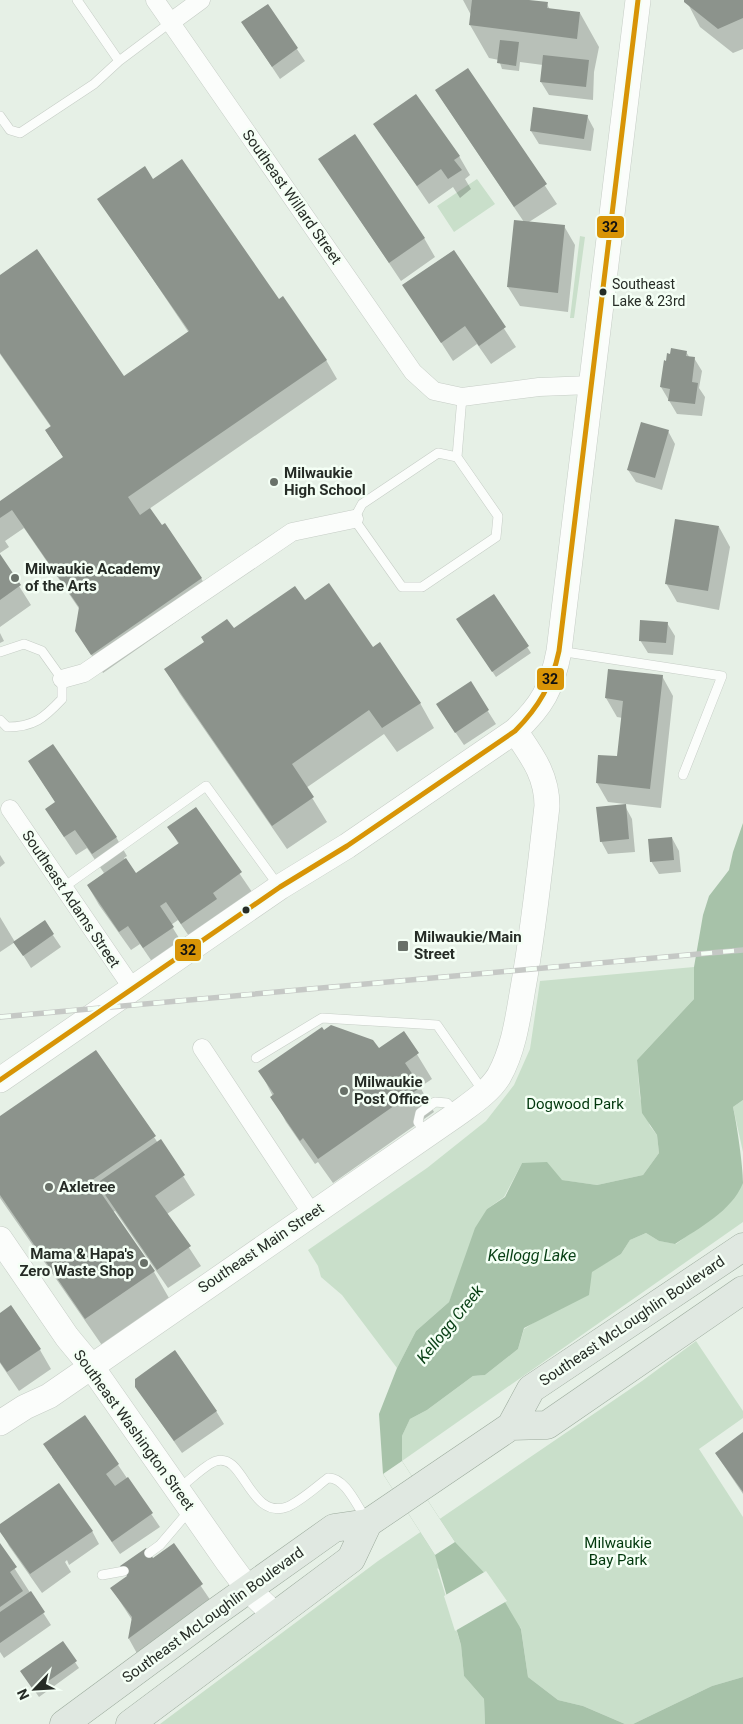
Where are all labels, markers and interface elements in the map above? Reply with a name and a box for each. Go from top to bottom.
street label: Southeast Willard Street [239,126,345,268]
line badge: 32 [596,215,625,239]
text: 32 [602,219,618,235]
place label: Southeast Lake & 23rd [612,276,685,309]
marker: Southeast Lake & 23rd [598,287,608,297]
place label: Milwaukie High School [284,464,366,499]
marker: Milwaukie High School [268,476,280,488]
place label: Milwaukie Academy of the Arts [25,560,161,595]
marker: Milwaukie Academy of the Arts [9,572,21,584]
line badge: 32 [536,667,565,691]
text: 32 [542,671,558,687]
street label: Southeast Adams Street [18,827,124,971]
unlabelled marker [241,905,251,915]
place label: Milwaukie/Main Street [414,928,522,963]
line badge: 32 [174,938,202,962]
marker: Milwaukie/Main Street [396,939,410,953]
text: 32 [180,942,196,958]
place label: Milwaukie Post Office [354,1073,429,1108]
marker: Milwaukie Post Office [338,1085,350,1097]
park label: Dogwood Park [526,1095,624,1113]
place label: Axletree [59,1178,115,1196]
marker: Axletree [43,1181,55,1193]
street label: Southeast Main Street [195,1199,327,1297]
place label: Mama & Hapa's Zero Waste Shop [19,1245,134,1280]
water label: Kellogg Lake [488,1246,576,1265]
street label: Southeast McLoughlin Boulevard [536,1252,728,1390]
marker: Mama & Hapa's Zero Waste Shop [138,1257,150,1269]
water label: Kellogg Creek [413,1280,488,1367]
street label: Southeast Washington Street [70,1346,198,1514]
park label: Milwaukie Bay Park [584,1534,652,1569]
street label: Southeast McLoughlin Boulevard [119,1543,307,1687]
north arrow [10,1664,60,1714]
text: N [14,1687,33,1702]

